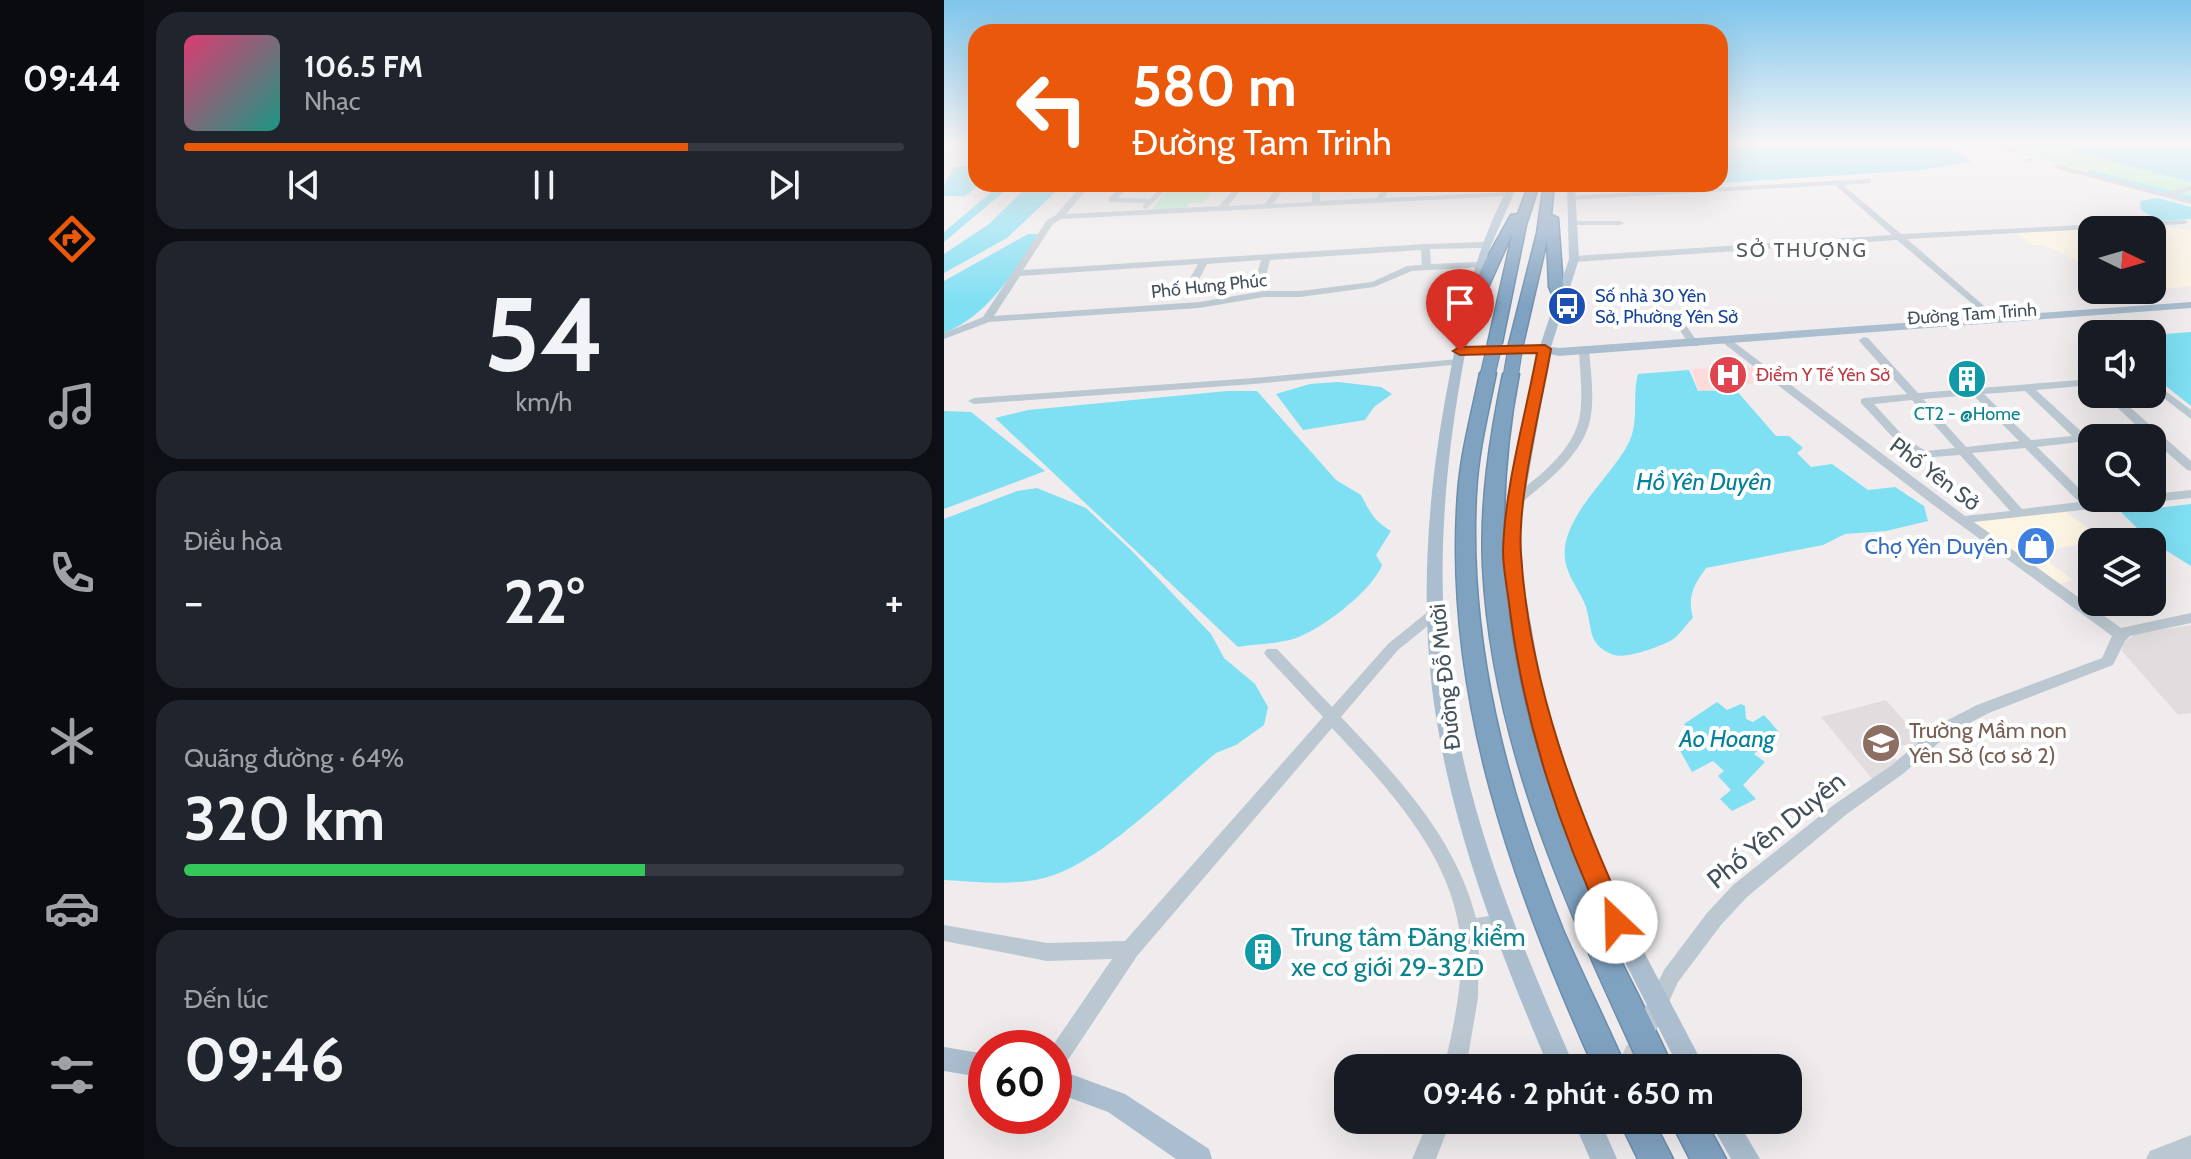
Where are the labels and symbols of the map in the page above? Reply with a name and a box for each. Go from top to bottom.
north arrow [2078,216,2166,304]
district label: SỞ THƯỢNG [1736,238,1868,262]
street label: Phố Hưng Phúc [1150,269,1268,303]
pin [1426,269,1494,351]
bus stop icon: Số nhà 30 Yên Sở, Phường Yên Sở [1546,285,1588,327]
place label: Số nhà 30 Yên Sở, Phường Yên Sở [1595,285,1738,328]
street label: Đường Tam Trinh [1906,298,2038,330]
hospital icon: Điểm Y Tế Yên Sở [1707,354,1749,396]
building icon: CT2 - @Home [1946,358,1988,400]
place label: Điểm Y Tế Yên Sở [1756,364,1890,386]
place label: CT2 - @Home [1914,403,2020,425]
street label: Phố Yên Sở [1885,431,1985,517]
water label: Hồ Yên Duyên [1636,467,1772,496]
shop icon: Chợ Yên Duyên [2015,525,2057,567]
place label: Chợ Yên Duyên [1865,533,2008,560]
street label: Đường Đỗ Mười [1424,603,1466,751]
place label: Trường Mầm non Yên Sở (cơ sở 2) [1908,717,2067,769]
school or university icon: Trường Mầm non Yên Sở (cơ sở 2) [1860,722,1902,764]
water label: Ao Hoang [1678,724,1776,753]
street label: Phố Yên Duyên [1701,765,1851,895]
position arrow [1574,880,1658,964]
place label: Trung tâm Đăng kiểm xe cơ giới 29-32D [1291,921,1526,983]
building icon: Trung tâm Đăng kiểm xe cơ giới 29-32D [1242,931,1284,973]
speed limit sign: 60 [968,1030,1072,1134]

